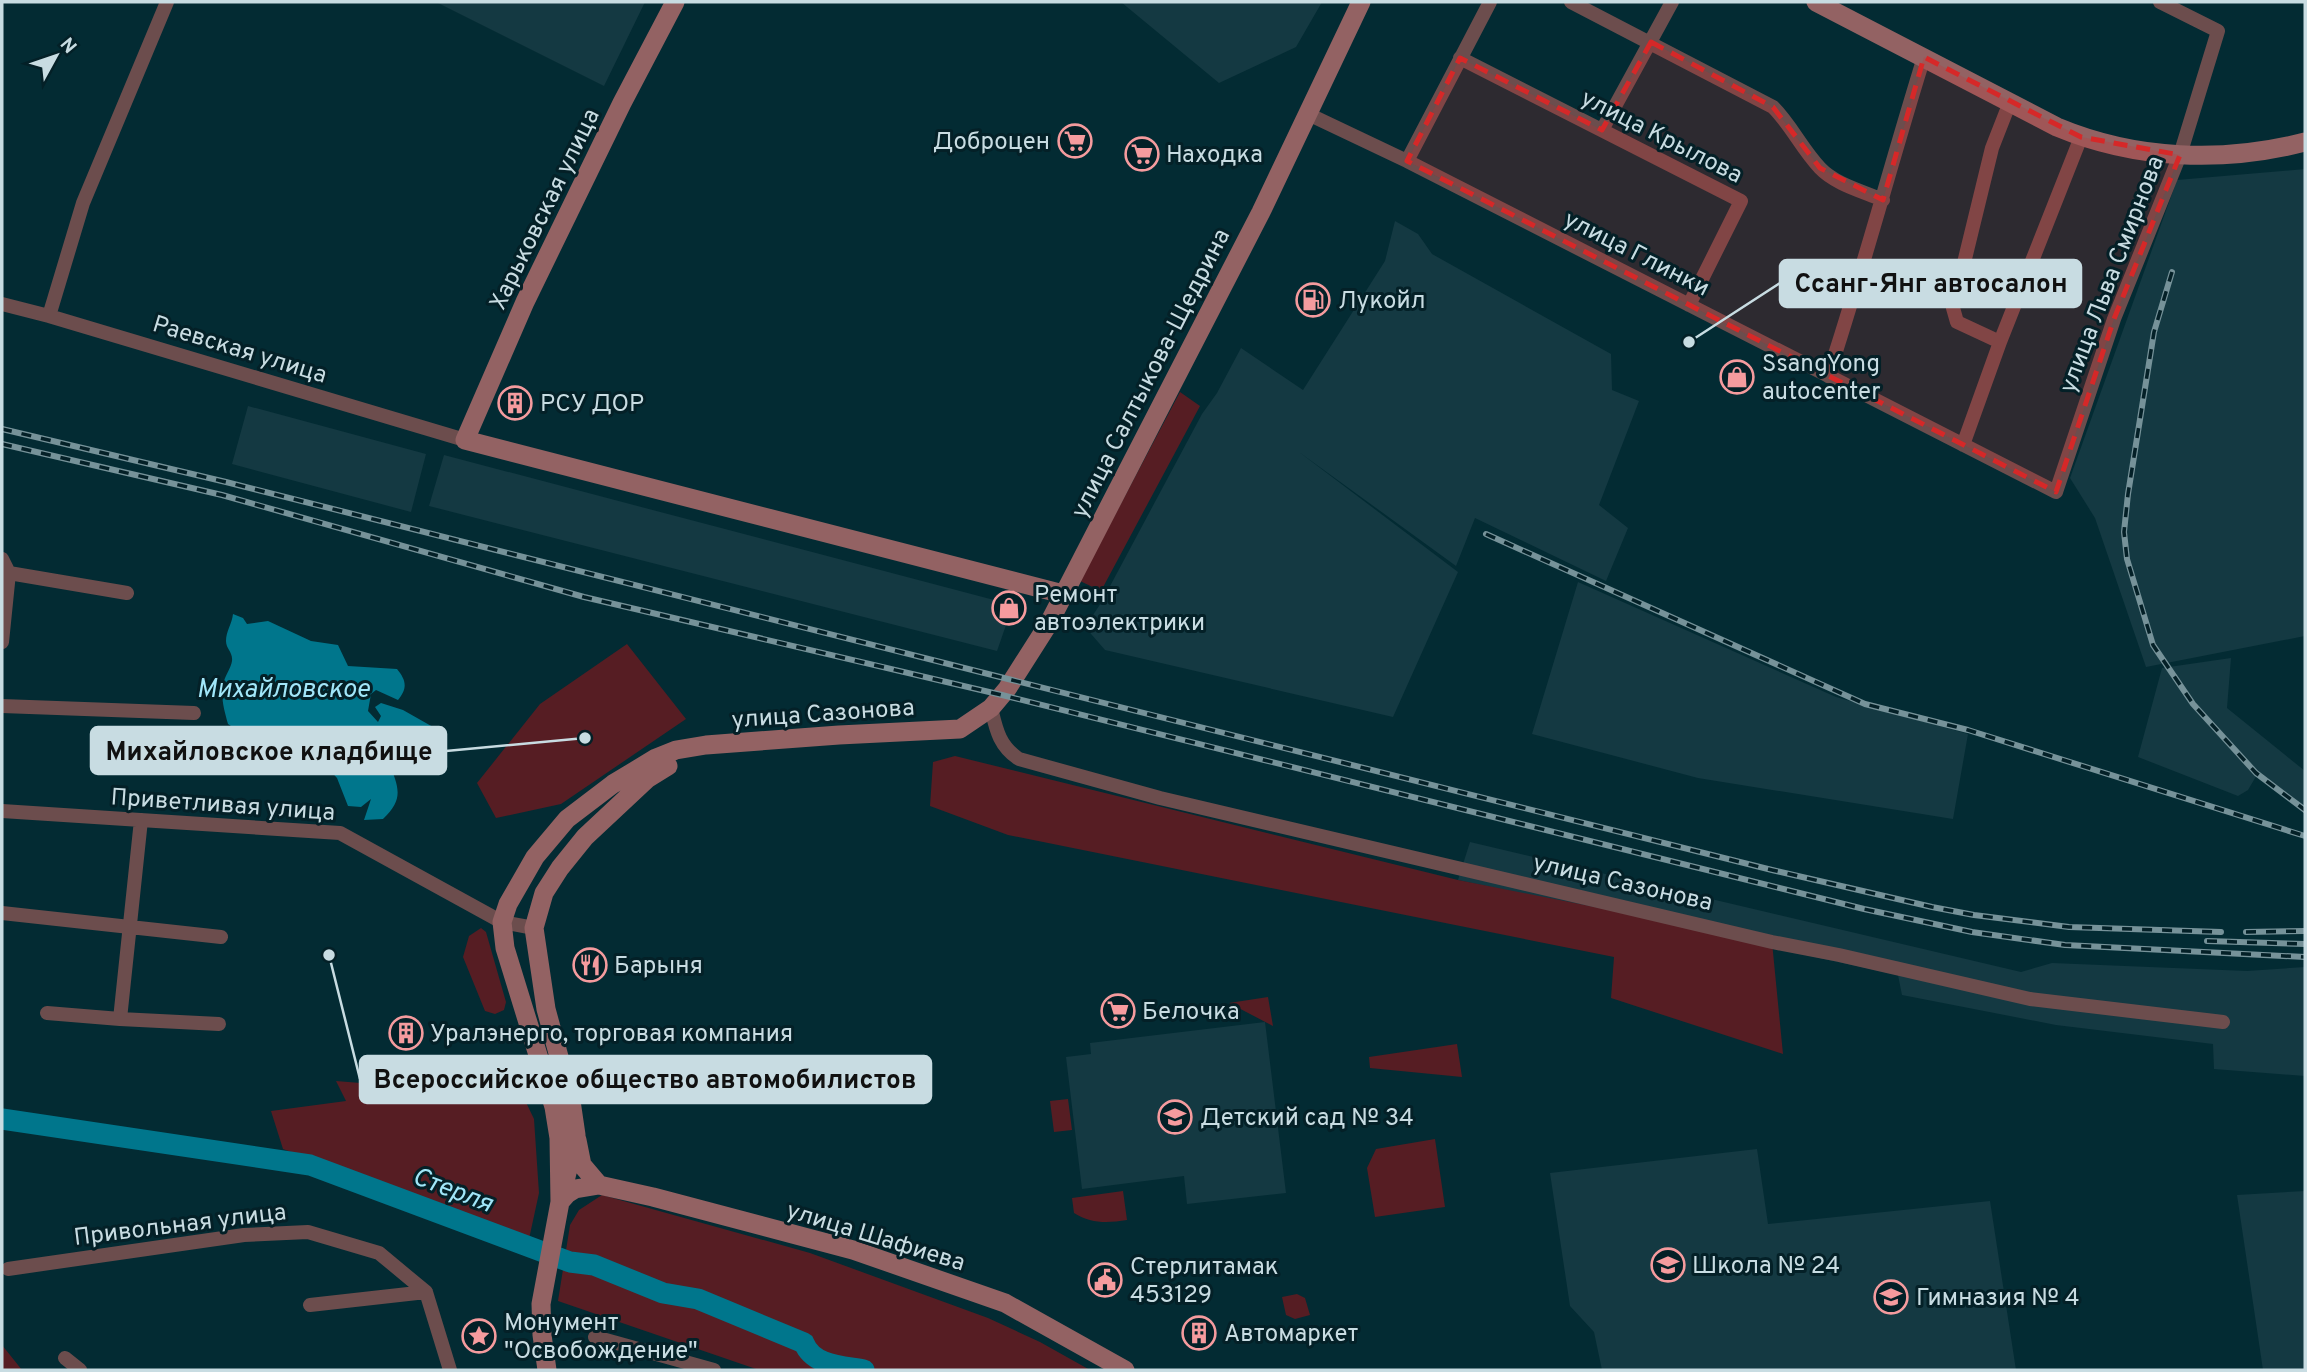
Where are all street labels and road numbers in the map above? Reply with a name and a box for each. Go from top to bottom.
street label: улица Крылова [1575,84,1747,191]
street label: Харьковская улица [484,104,608,315]
street label: улица Льва Смирнова [2054,152,2172,397]
street label: улица Глинки [1558,205,1714,304]
street label: улица Салтыкова-Щедрина [1066,224,1238,524]
street label: Раевская улица [149,310,330,392]
street label: улица Сазонова [731,694,916,736]
street label: Приветливая улица [110,783,336,829]
street label: улица Сазонова [1530,849,1715,919]
street label: улица Шафиева [782,1196,968,1279]
street label: Привольная улица [72,1198,288,1254]

